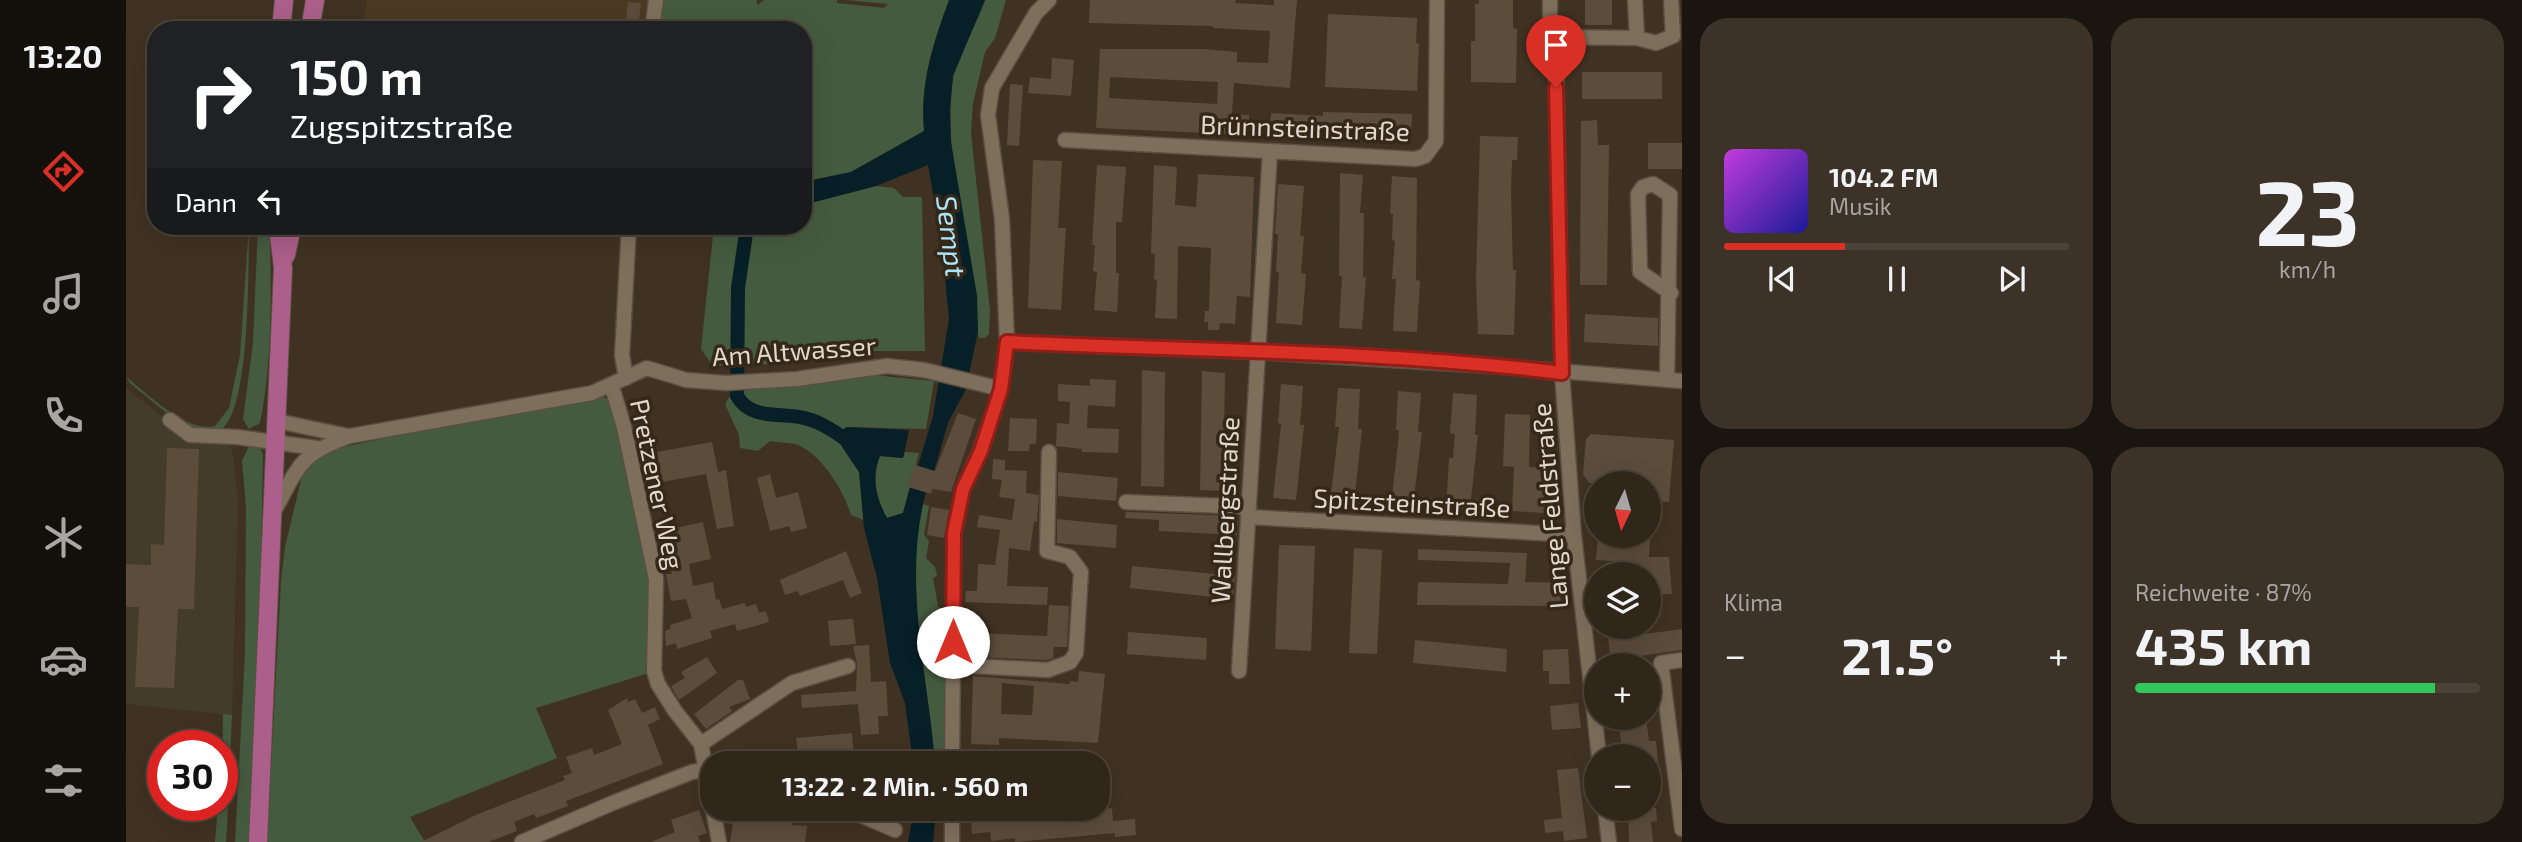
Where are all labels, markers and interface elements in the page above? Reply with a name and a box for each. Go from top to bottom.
pin [1526,15,1586,87]
icon: arrive [1537,26,1575,64]
text: 13:20 [24,36,102,74]
text: 150 m [290,46,423,105]
icon: right [175,49,266,140]
text: Zugspitzstraße [290,106,513,144]
street label: Brünnsteinstraße [1200,108,1410,146]
icon: directions [39,147,88,196]
text: 23 [2255,155,2360,264]
text: 104.2 FM [1829,161,1939,192]
icon: left [251,182,289,220]
text: Dann [175,186,237,217]
text: Musik [1829,192,1891,220]
water label: Sempt [930,193,974,279]
text: km/h [2279,255,2336,283]
icon: previous [1763,260,1801,298]
icon: pause [1878,260,1916,298]
icon: next [1993,260,2031,298]
icon: music [39,269,88,318]
street label: Am Altwasser [711,329,877,371]
icon: phone [39,391,88,440]
street label: Pretzener Weg [625,396,691,572]
street label: Lange Feldstraße [1525,402,1573,610]
street label: Wallbergstraße [1204,416,1244,604]
north arrow [1584,471,1661,548]
map controls [1584,471,1661,821]
street label: Spitzsteinstraße [1313,481,1511,523]
icon: climate [39,513,88,562]
button: layers [1584,562,1661,639]
text: Reichweite · 87% [2135,578,2312,606]
text: Klima [1724,588,1783,616]
position arrow [916,605,990,679]
text: 435 km [2135,613,2312,675]
text: 21.5° [1841,623,1953,685]
text: − [1724,631,1746,677]
text: + [2048,631,2069,677]
icon: car [39,635,88,684]
button: + [1584,653,1661,730]
speed limit sign: 30 [147,730,238,821]
button: − [1584,744,1661,821]
icon: filters [39,756,88,805]
text: 13:22 · 2 Min. · 560 m [782,770,1028,801]

